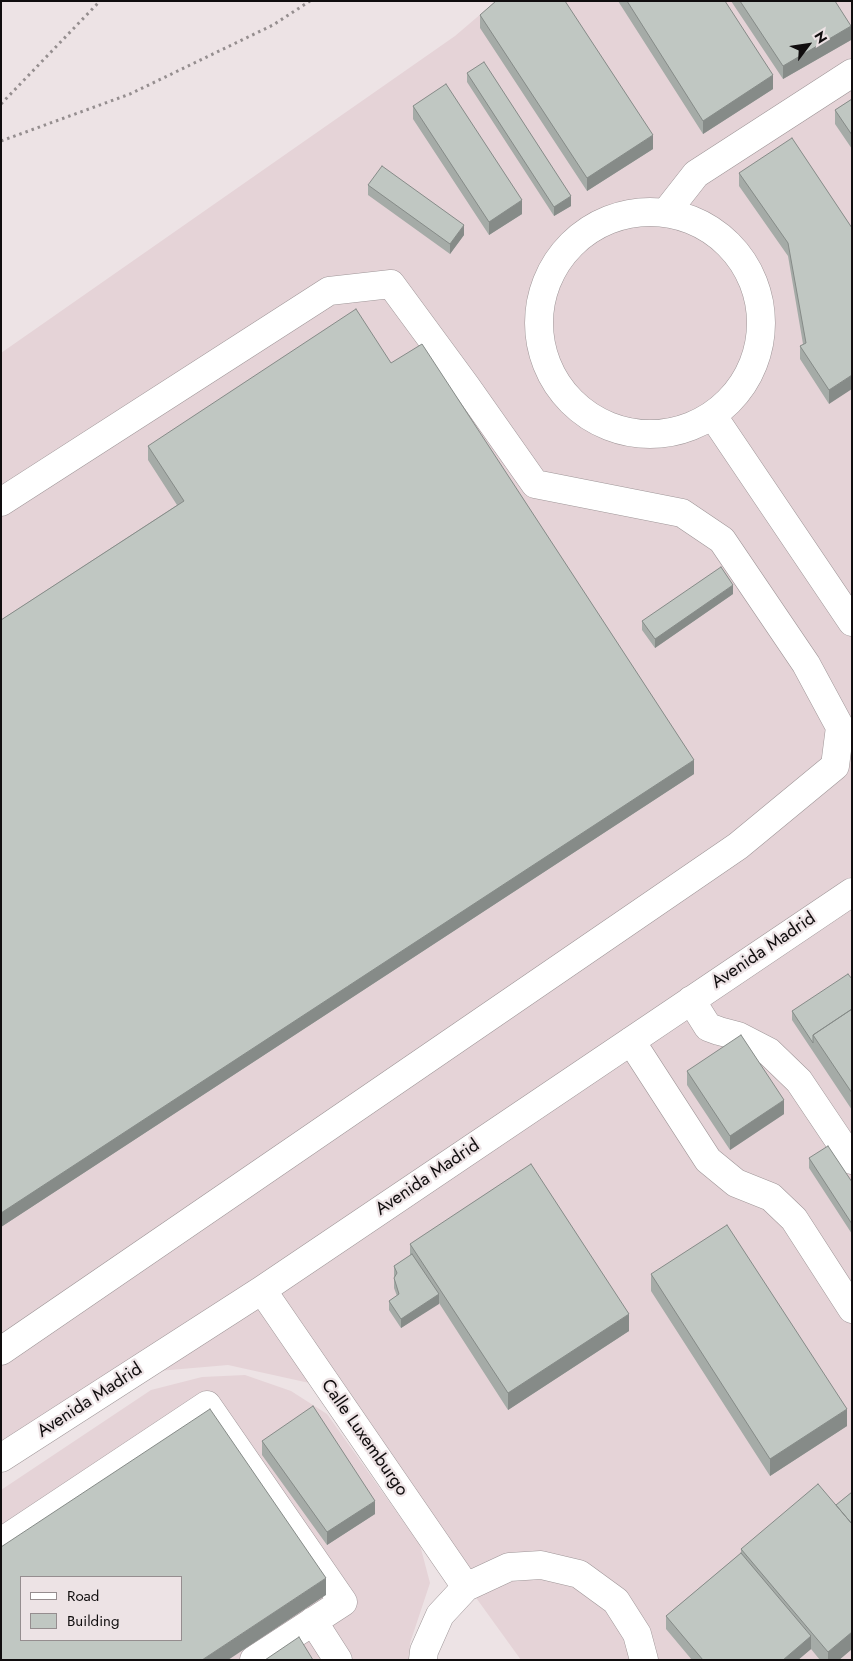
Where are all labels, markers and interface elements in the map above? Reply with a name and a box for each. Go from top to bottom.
north arrow [783,20,833,70]
text: N [809,27,832,47]
street label: Avenida Madrid [708,908,820,994]
street label: Avenida Madrid [372,1135,484,1221]
street label: Avenida Madrid [33,1359,147,1443]
street label: Calle Luxemburgo [316,1376,412,1500]
legend [20,1576,182,1641]
text: Road [67,1585,99,1607]
text: Building [67,1610,119,1632]

